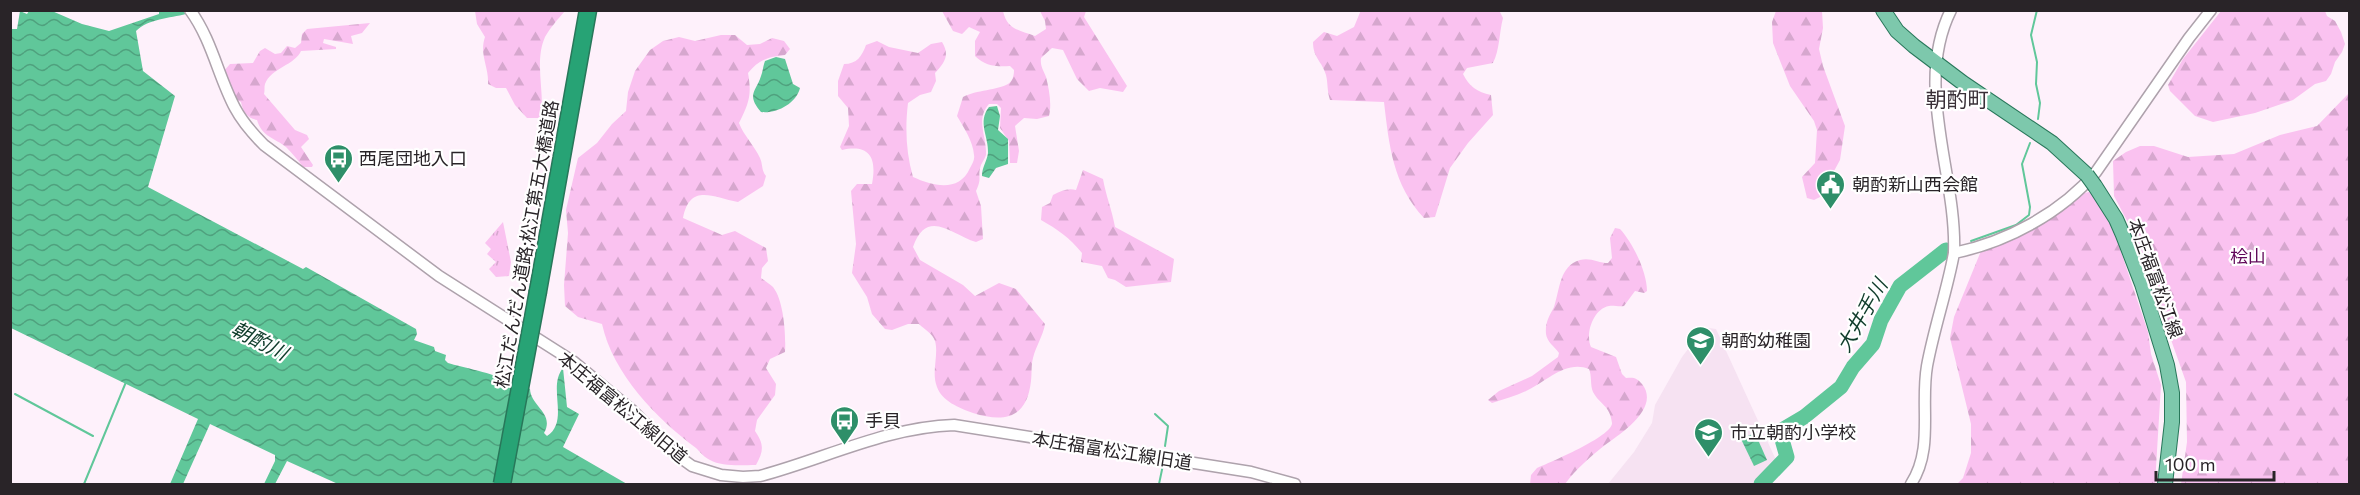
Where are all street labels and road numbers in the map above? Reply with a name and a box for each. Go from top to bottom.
street label: 松江だんだん道路;松江第五大橋道路 [490,98,562,390]
street label: 本庄福富松江線 [2124,215,2188,341]
street label: 本庄福富松江線旧道 [554,347,692,467]
street label: 本庄福富松江線旧道 [1030,426,1194,474]

